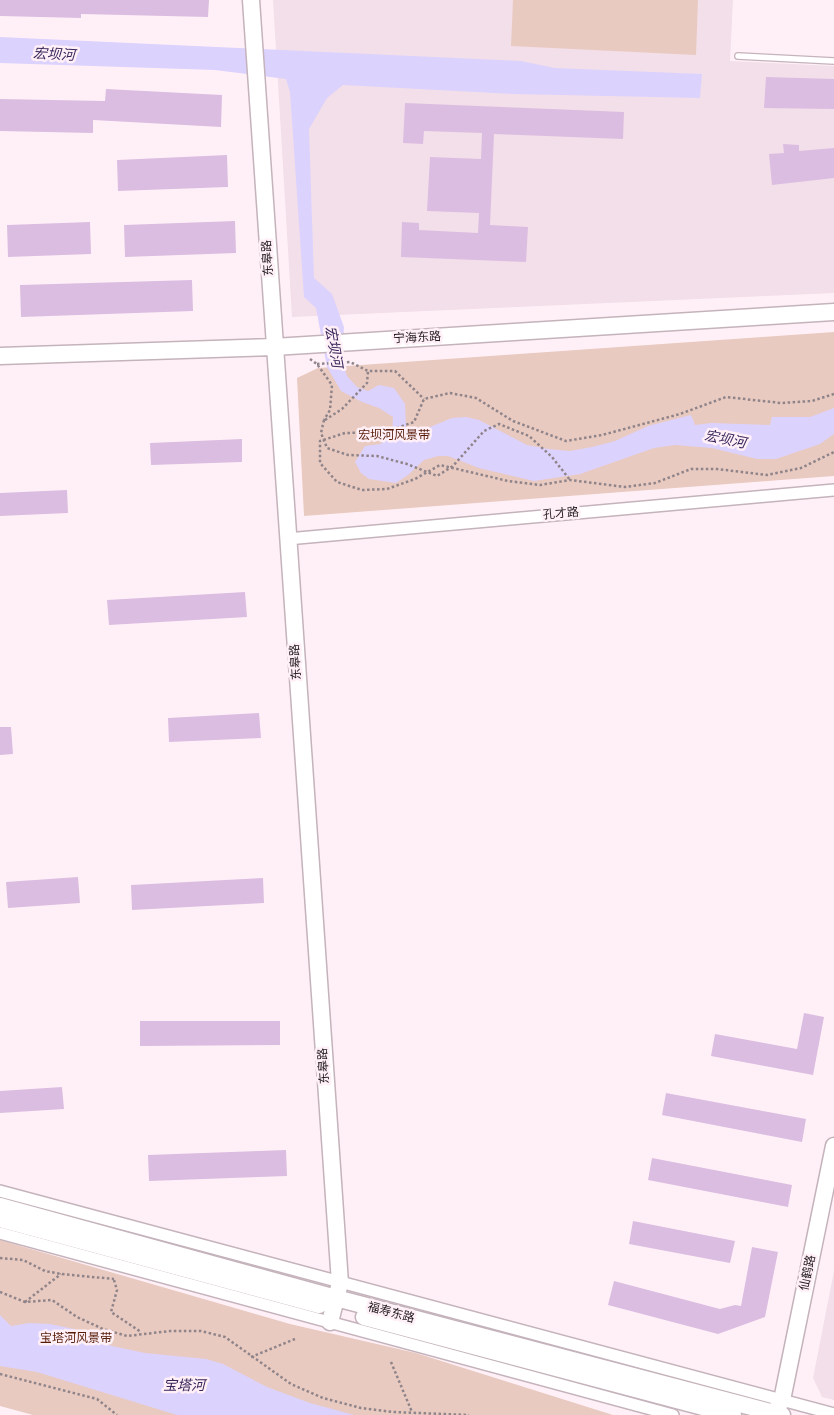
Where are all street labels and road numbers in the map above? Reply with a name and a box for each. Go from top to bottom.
street label: 东皋路 [260,240,276,276]
street label: 宁海东路 [393,330,441,346]
street label: 孔才路 [542,505,580,523]
street label: 东皋路 [288,644,304,680]
street label: 东皋路 [316,1048,332,1084]
street label: 仙鹤路 [797,1254,819,1292]
street label: 福寿东路 [366,1300,416,1326]

